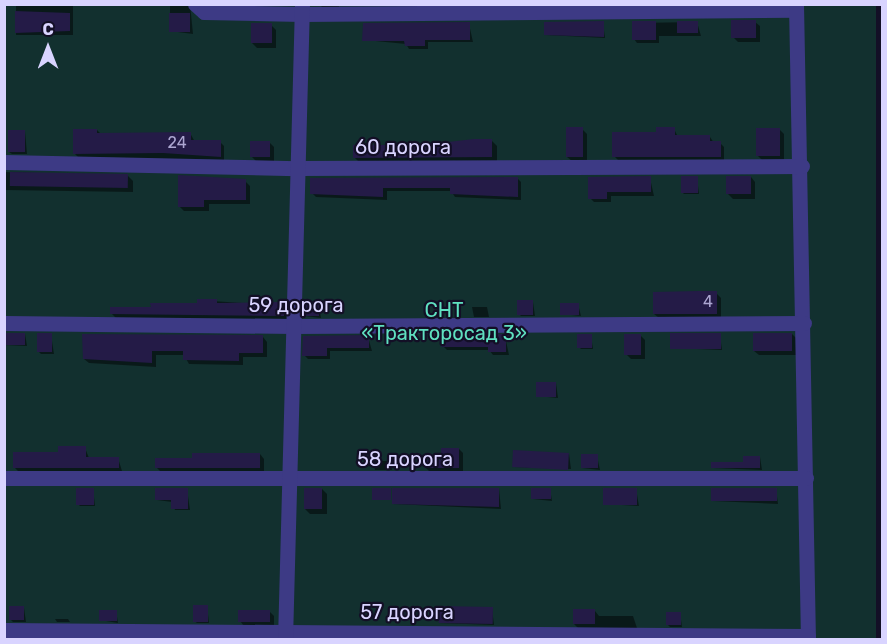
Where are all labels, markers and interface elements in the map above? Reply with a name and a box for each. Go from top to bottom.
north arrow [18,18,78,78]
text: С [42,20,54,39]
house number: 24 [167,133,187,153]
street label: 60 дорога [355,135,451,159]
house number: 4 [703,292,713,312]
street label: 59 дорога [248,293,344,317]
park label: СНТ «Тракторосад 3» [361,298,527,345]
street label: 58 дорога [357,447,453,471]
street label: 57 дорога [360,600,454,624]

